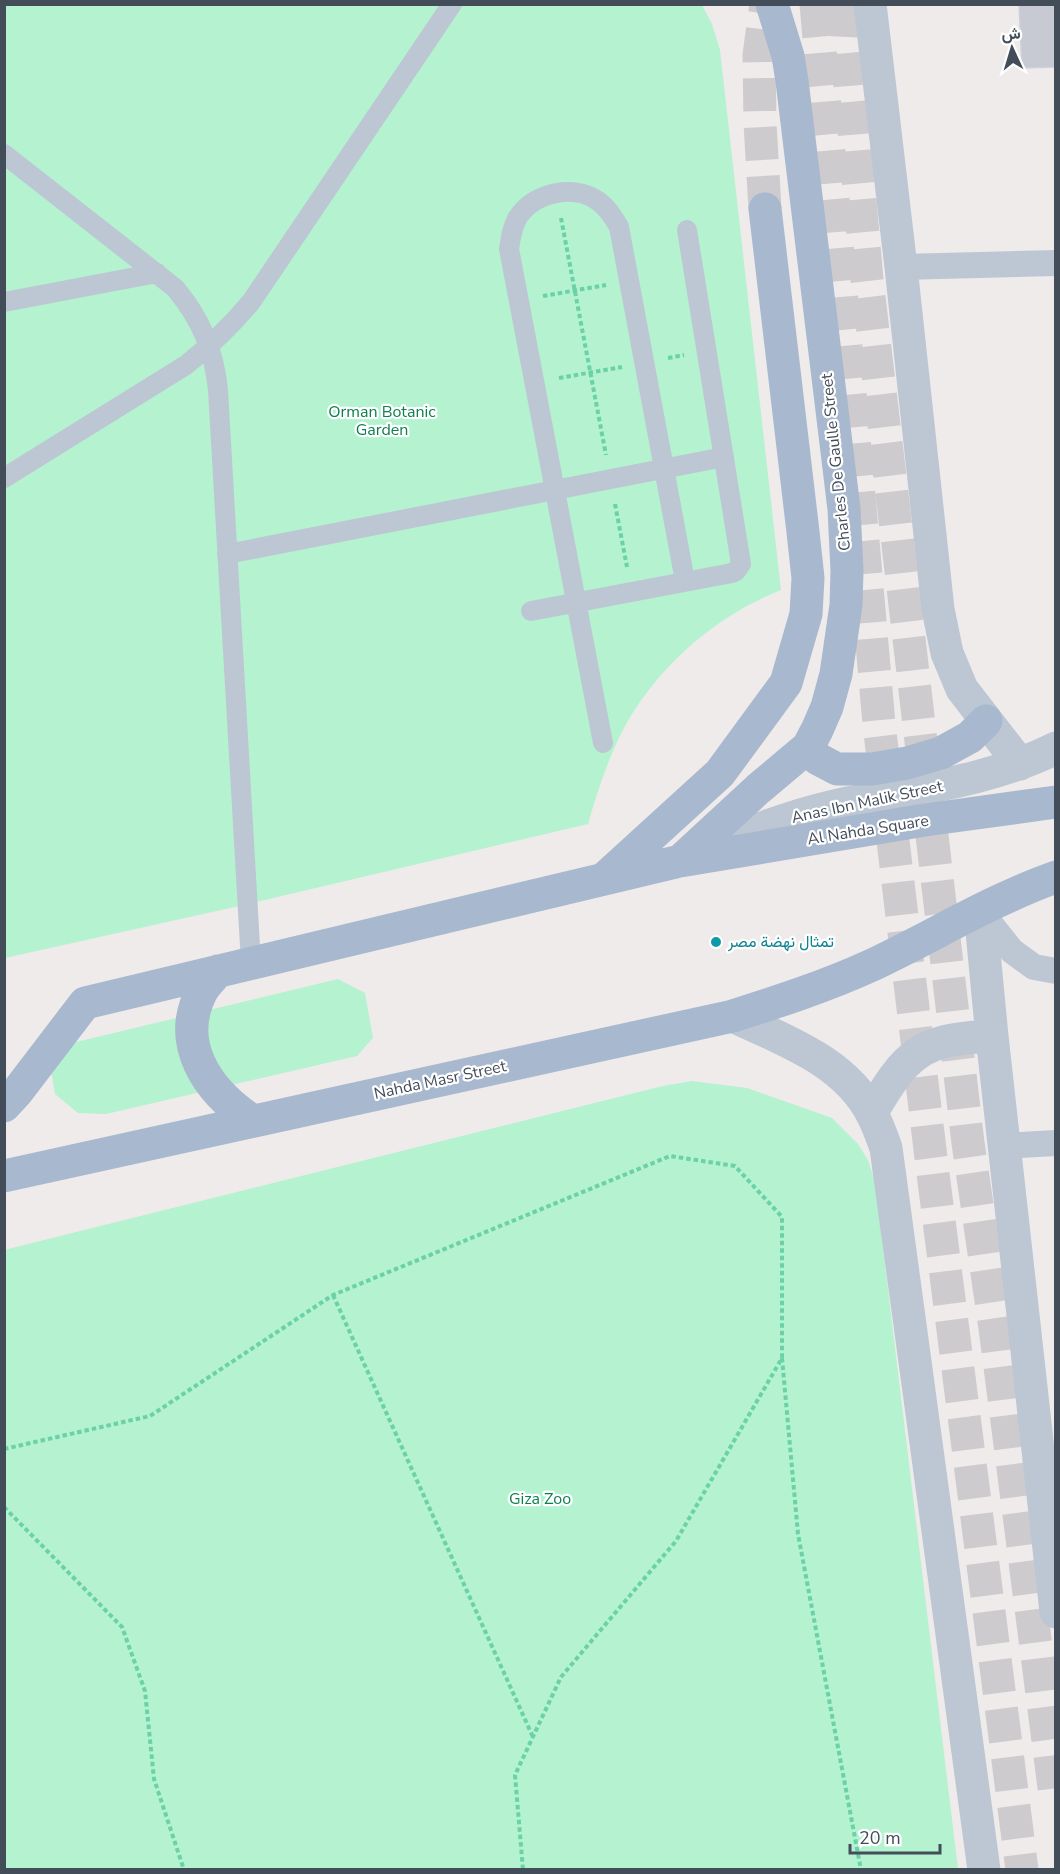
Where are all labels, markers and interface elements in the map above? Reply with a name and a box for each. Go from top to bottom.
north arrow [982,18,1042,78]
text: ش [1001,22,1021,46]
street label: Charles De Gaulle Street [816,372,856,552]
park label: Orman Botanic Garden [328,401,436,441]
street label: Anas Ibn Malik Street [789,775,945,829]
street label: Al Nahda Square [806,810,930,850]
place label: تمثال نهضة مصر [727,931,834,953]
marker: تمثال نهضة مصر [709,935,723,949]
street label: Nahda Masr Street [372,1055,509,1105]
park label: Giza Zoo [509,1488,571,1510]
scale bar [850,1817,940,1855]
text: 20 m [859,1826,901,1850]

